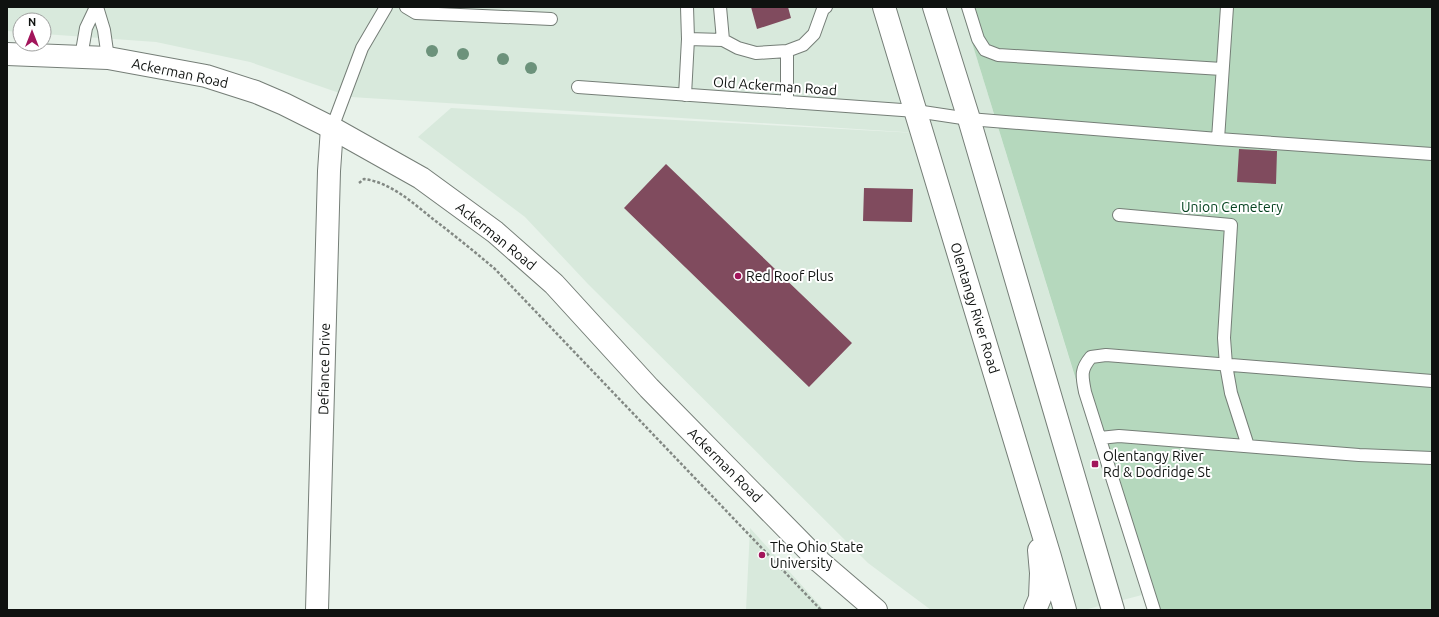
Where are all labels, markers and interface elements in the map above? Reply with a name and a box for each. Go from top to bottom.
north arrow [12,12,52,52]
text: N [28,16,36,28]
street label: Ackerman Road [130,55,230,91]
street label: Old Ackerman Road [713,74,837,98]
street label: Ackerman Road [453,199,539,273]
park label: Union Cemetery [1181,199,1283,215]
street label: Olentangy River Road [947,240,1003,376]
place label: Red Roof Plus [746,268,834,284]
marker: Red Roof Plus [733,271,743,281]
street label: Defiance Drive [315,323,333,415]
street label: Ackerman Road [685,425,765,505]
place label: Olentangy River Rd & Dodridge St [1103,448,1211,480]
marker: Olentangy River Rd & Dodridge St [1090,459,1100,469]
place label: The Ohio State University [770,539,864,571]
marker: The Ohio State University [757,550,767,560]

